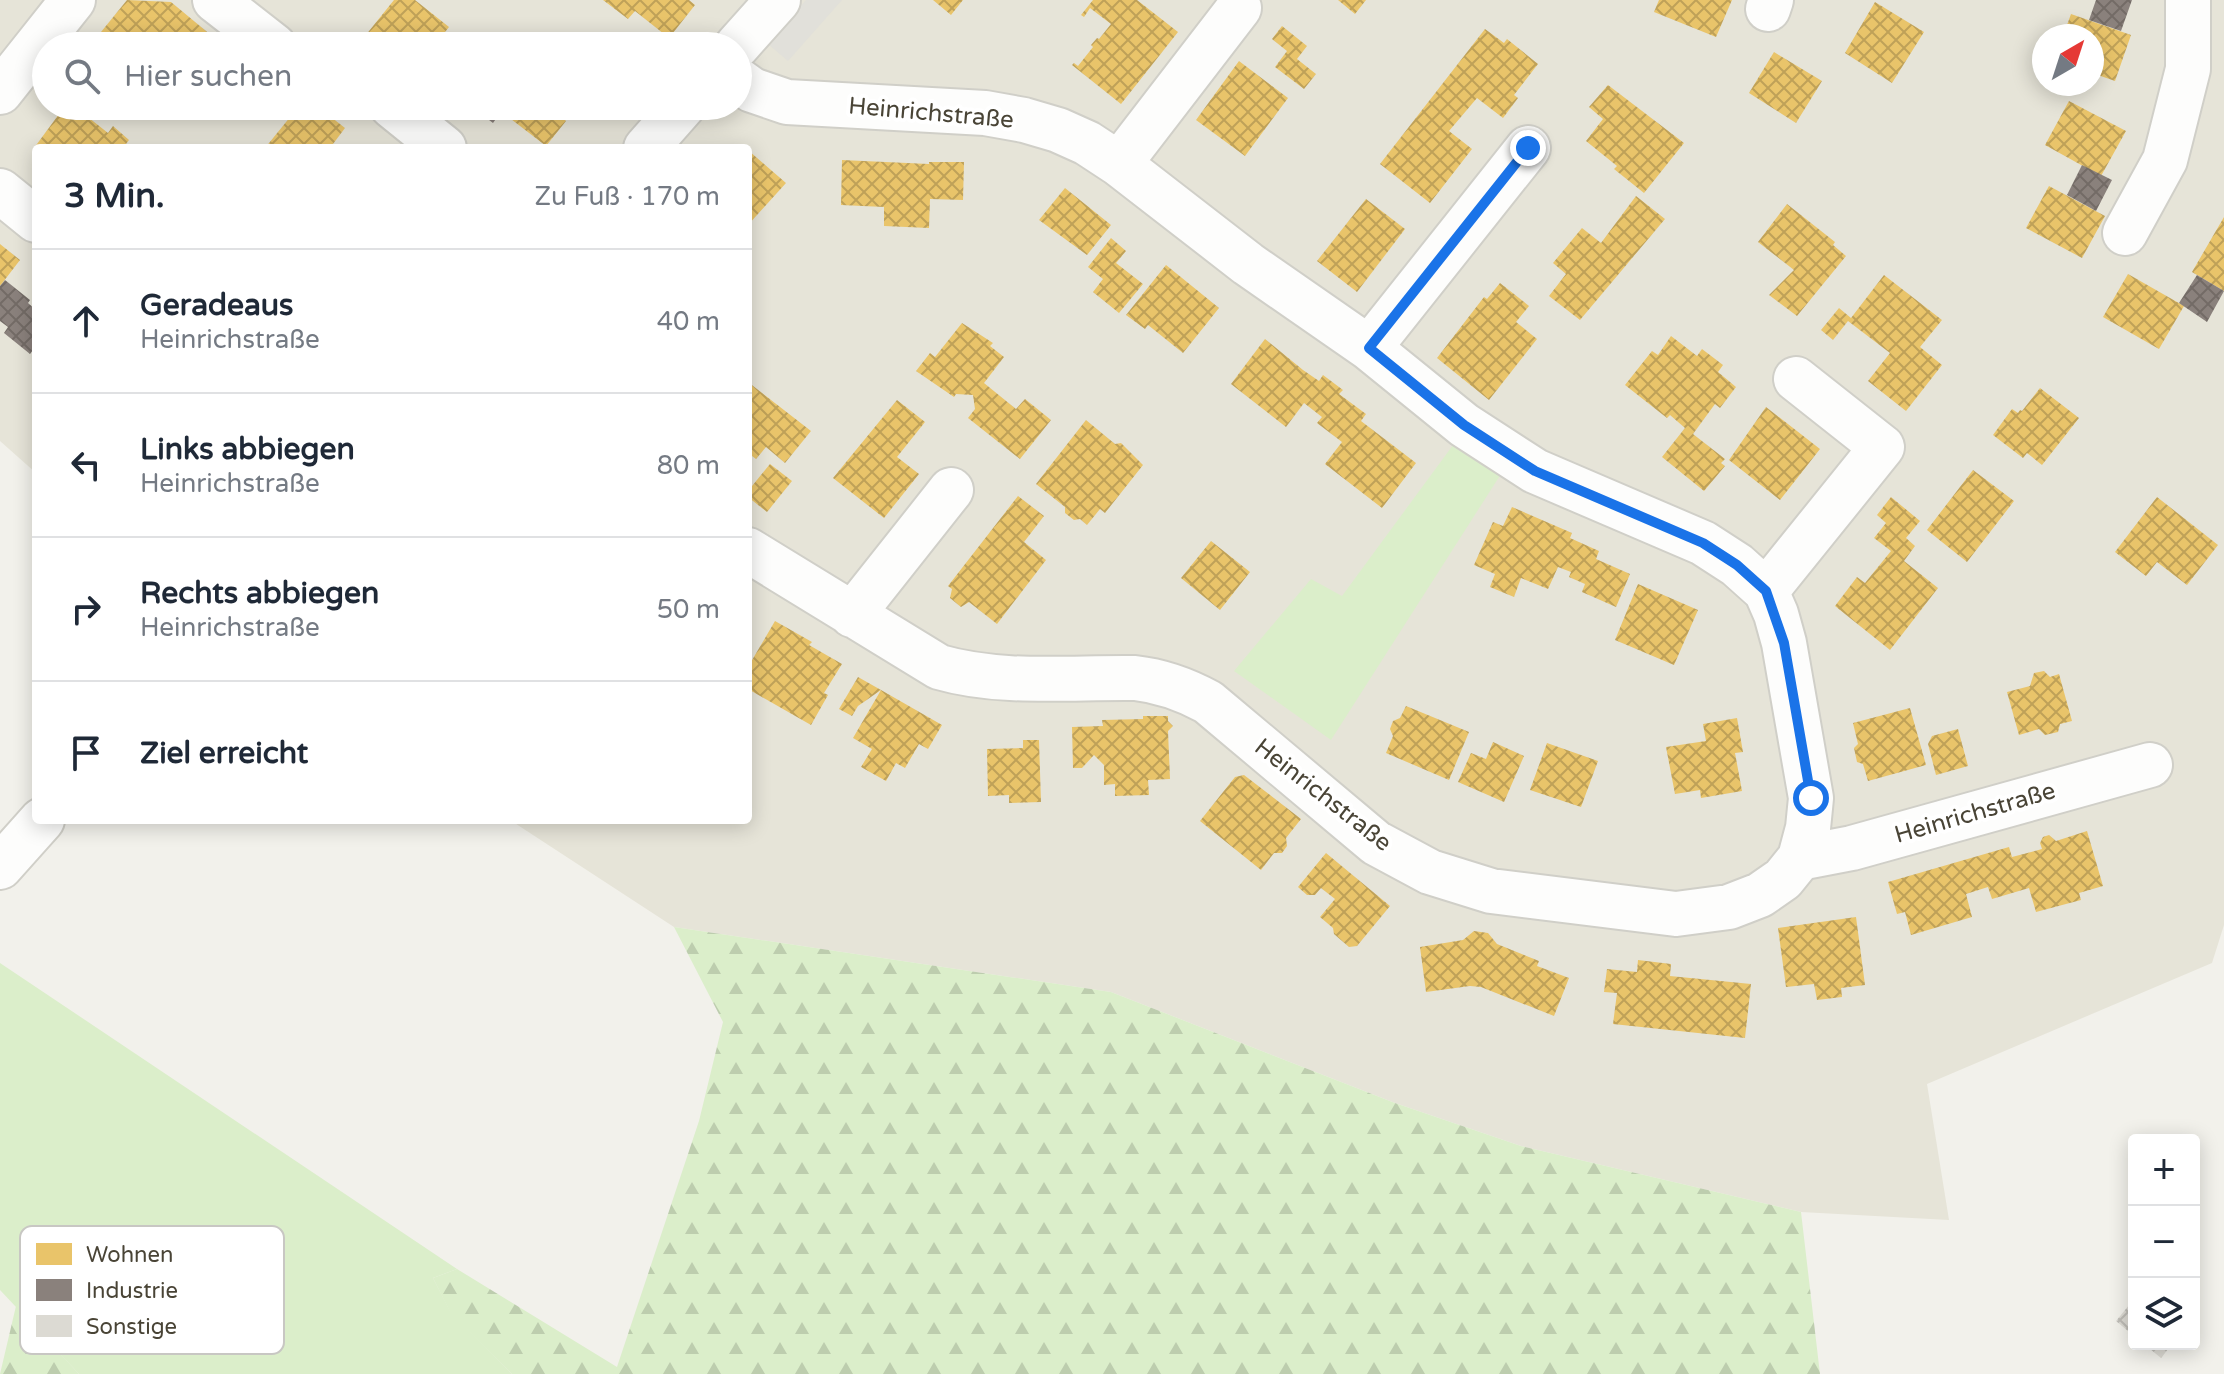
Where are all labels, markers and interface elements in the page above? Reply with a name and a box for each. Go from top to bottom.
north arrow [2032,24,2104,96]
search box [32,32,752,120]
icon: search [60,54,104,98]
text: Hier suchen [124,58,292,95]
street label: Heinrichstraße [847,91,1015,135]
route end [1510,130,1546,166]
text: 3 Min. [64,176,165,217]
text: Zu Fuß · 170 m [534,181,720,212]
text: Geradeaus [140,287,293,324]
icon: ahead [64,299,108,343]
text: 40 m [657,306,720,337]
text: Heinrichstraße [140,324,320,355]
text: Links abbiegen [140,431,355,468]
icon: left [64,443,108,487]
text: 80 m [657,450,720,481]
text: Heinrichstraße [140,468,320,499]
text: Rechts abbiegen [140,575,379,612]
icon: right [64,587,108,631]
text: 50 m [657,594,720,625]
text: Heinrichstraße [140,612,320,643]
icon: arrive [64,731,108,775]
street label: Heinrichstraße [1249,732,1397,858]
text: Ziel erreicht [140,735,308,772]
street label: Heinrichstraße [1891,776,2059,850]
route start [1793,780,1829,816]
map controls [2128,1134,2200,1350]
button: + [2128,1134,2200,1206]
button: − [2128,1206,2200,1278]
legend [20,1226,284,1354]
text: Wohnen [86,1242,173,1268]
text: Industrie [86,1278,178,1304]
button: layers [2128,1278,2200,1350]
text: Sonstige [86,1314,177,1340]

